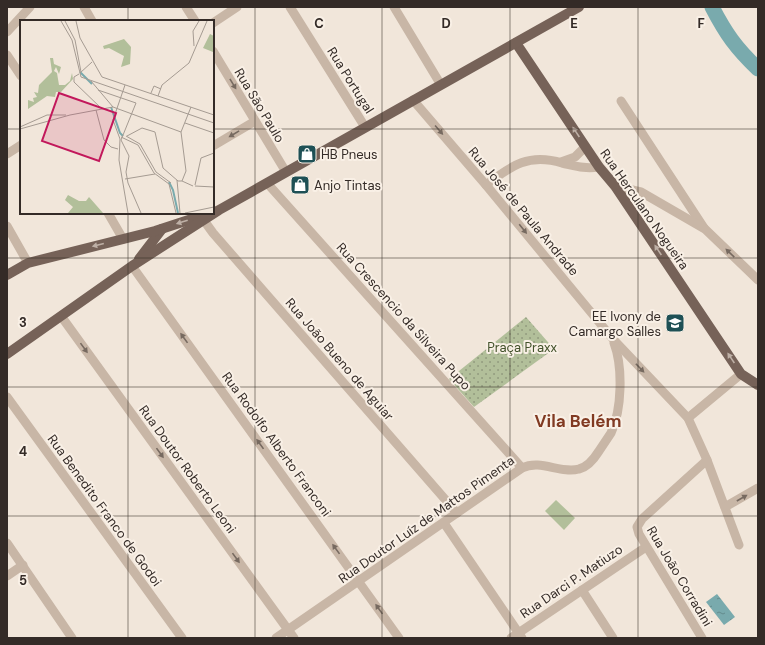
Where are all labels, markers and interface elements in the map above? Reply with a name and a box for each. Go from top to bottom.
text: C [314,15,324,32]
text: D [441,15,451,32]
text: E [570,15,578,32]
text: F [697,15,705,32]
inset map [20,20,214,214]
street label: Rua Portugal [323,44,378,117]
street label: Rua São Paulo [231,65,289,146]
one-way arrow [229,78,236,90]
one-way arrow [434,125,443,134]
one-way arrow [572,126,579,138]
one-way arrow [228,130,240,137]
shop icon: HB Pneus [296,143,318,165]
street label: Rua José de Paula Andrade [465,143,583,279]
place label: HB Pneus [321,146,378,163]
street label: Rua Herculano Nogueira [596,146,693,273]
shop icon: Anjo Tintas [289,174,311,196]
place label: Anjo Tintas [314,177,381,194]
one-way arrow [175,220,187,226]
one-way arrow [518,224,527,235]
street label: Rua Crescencio da Silveira Pupo [333,239,475,394]
one-way arrow [91,243,104,249]
one-way arrow [654,245,662,255]
one-way arrow [725,248,735,258]
street label: Rua João Bueno de Aguiar [282,295,398,424]
place label: EE Ivony de Camargo Salles [569,308,661,340]
school or university icon: EE Ivony de Camargo Salles [664,312,686,334]
text: 3 [19,314,27,331]
one-way arrow [180,333,189,344]
park label: Praça Praxx [487,339,557,356]
one-way arrow [80,342,88,353]
one-way arrow [727,353,735,363]
one-way arrow [635,363,644,373]
street label: Rua Rodolfo Alberto Franconi [218,369,335,520]
street label: Rua Doutor Roberto Leoni [135,402,240,537]
district label: Vila Belém [534,410,622,432]
street label: Rua Benedito Franco de Godoi [44,431,165,590]
one-way arrow [257,439,265,449]
text: 4 [19,443,27,460]
one-way arrow [156,448,164,458]
street label: Rua Doutor Luíz de Mattos Pimenta [335,452,518,587]
one-way arrow [736,494,748,501]
street label: Rua João Corradini [643,523,716,629]
street label: Rua Darci P. Matiuzo [517,541,626,622]
one-way arrow [332,544,341,555]
one-way arrow [232,553,240,564]
text: 5 [19,572,27,589]
one-way arrow [375,604,383,615]

